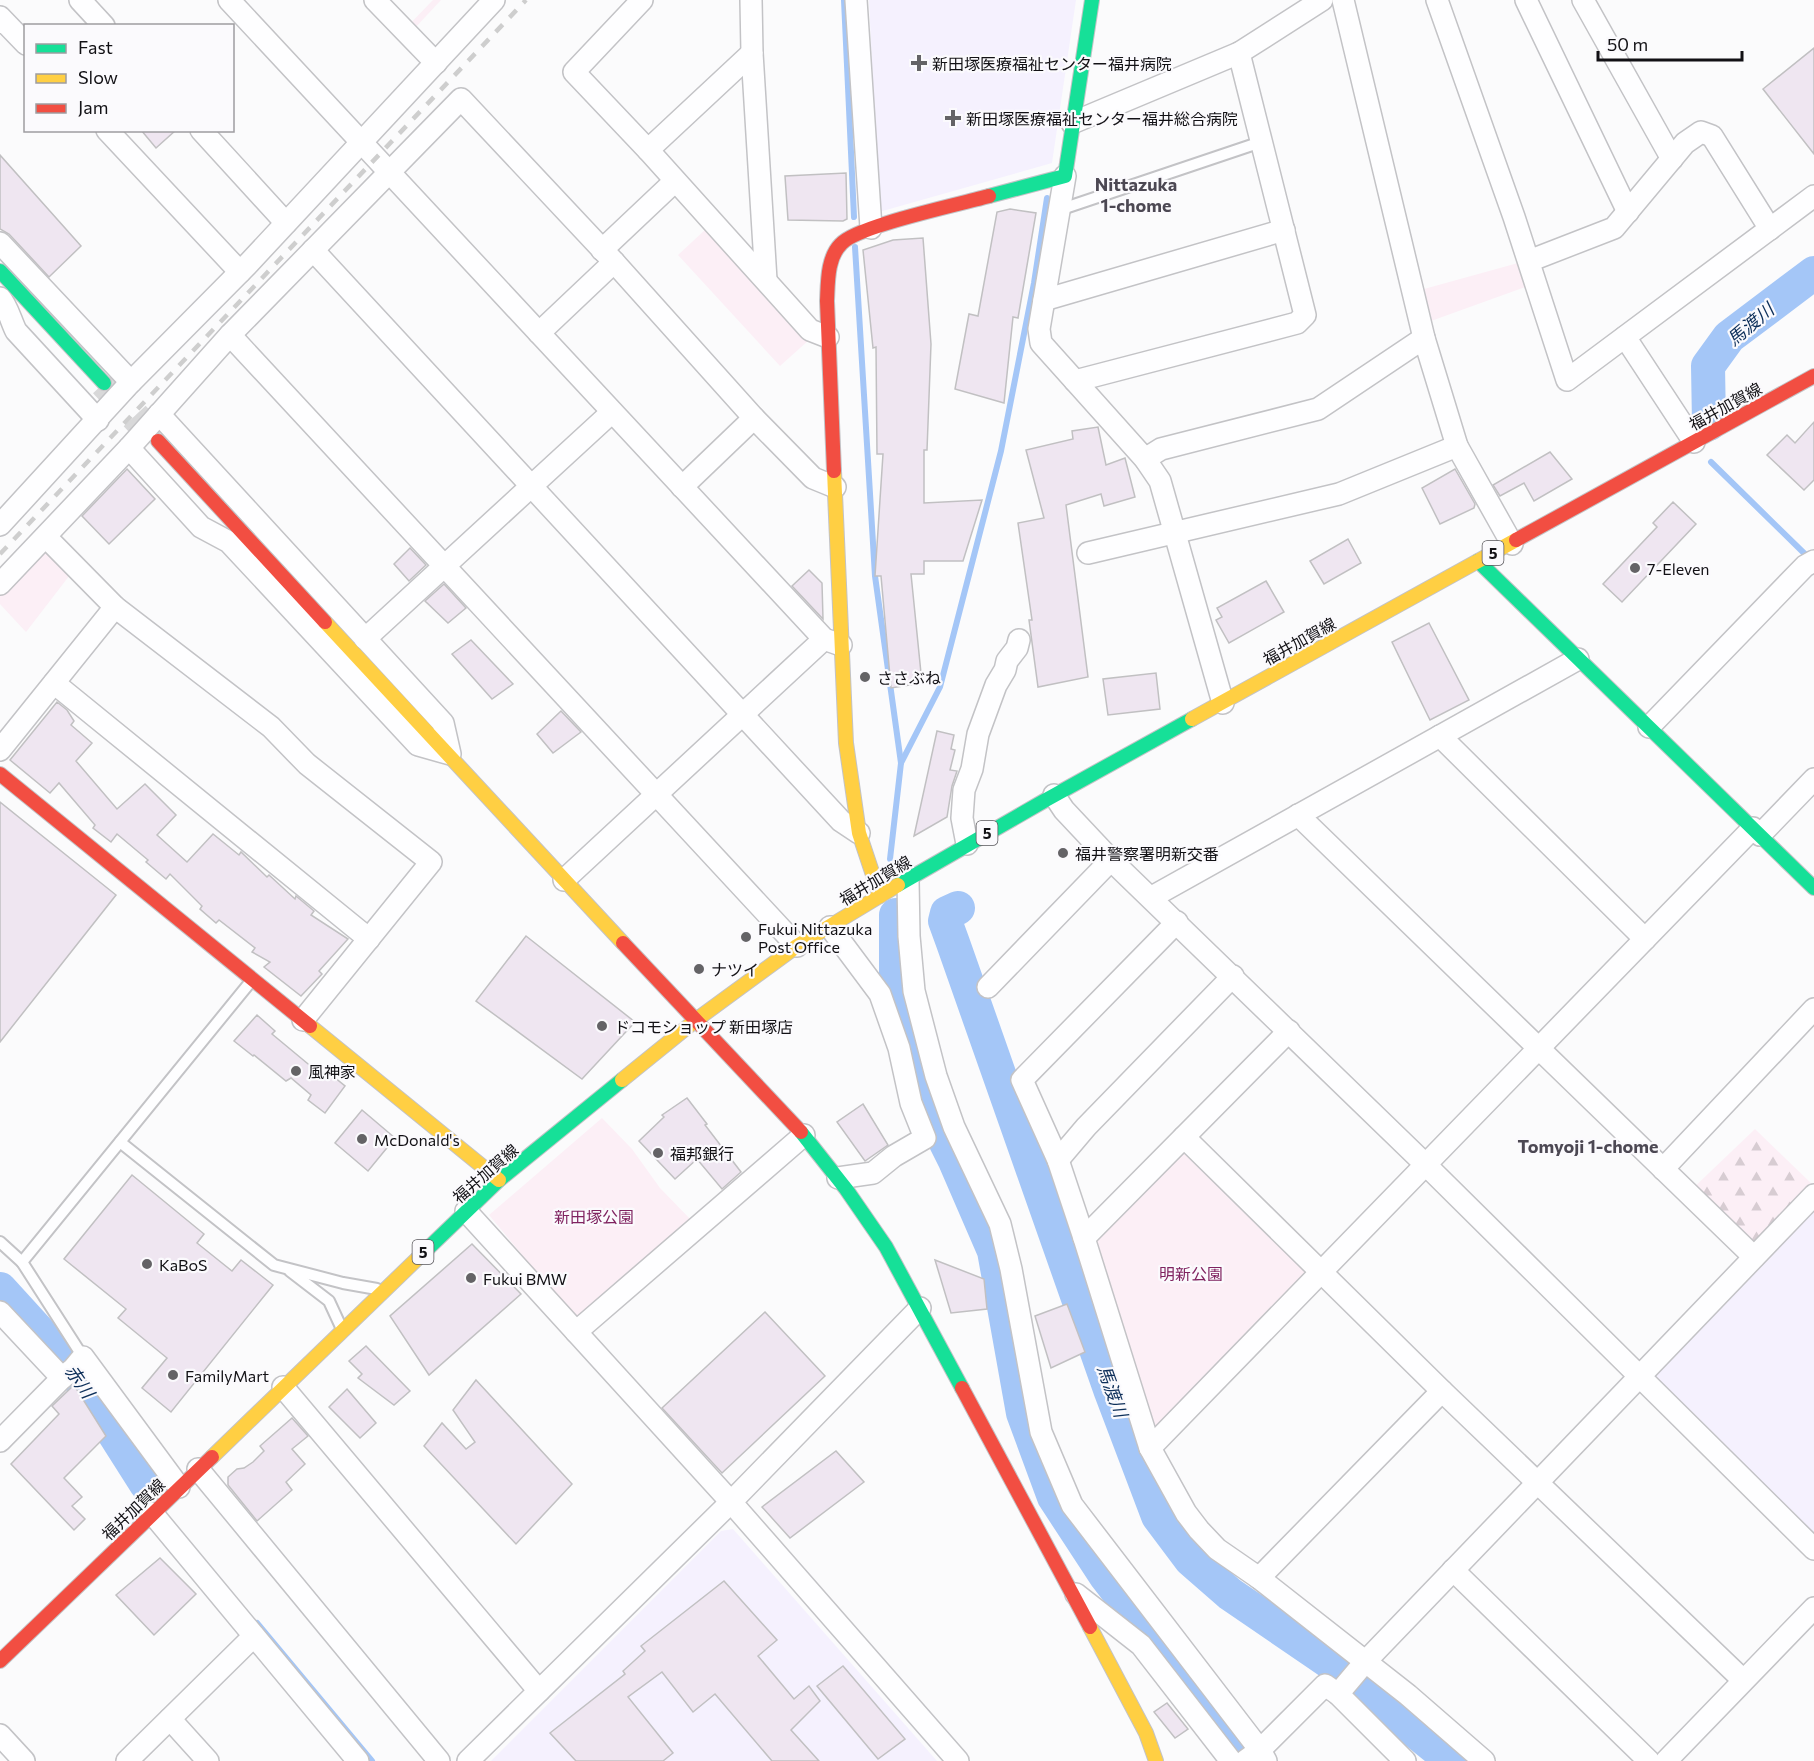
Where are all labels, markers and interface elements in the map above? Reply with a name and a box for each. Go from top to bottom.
legend [24,24,234,132]
scale bar [1598,24,1742,62]
text: 50 m [1607,33,1648,55]
text: Fast [78,36,113,58]
marker: 新田塚医療福祉センター福井病院 [910,54,928,72]
place label: 新田塚医療福祉センター福井病院 [932,54,1172,73]
text: Slow [78,66,118,88]
text: Jam [78,96,108,118]
marker: 新田塚医療福祉センター福井総合病院 [944,109,962,127]
place label: 新田塚医療福祉センター福井総合病院 [966,109,1238,128]
district label: Nittazuka 1-chome [1095,173,1177,216]
water label: 馬渡川 [1722,297,1779,350]
street label: 福井加賀線 [1685,378,1765,434]
road number: 5 [1482,541,1504,565]
place label: 7-Eleven [1647,559,1710,578]
marker: 7-Eleven [1628,561,1642,575]
street label: 福井加賀線 [1259,613,1339,669]
place label: ささぶね [877,668,941,687]
marker: ささぶね [858,670,872,684]
road number: 5 [976,821,998,845]
place label: 福井警察署明新交番 [1075,844,1219,863]
marker: 福井警察署明新交番 [1056,846,1070,860]
street label: 福井加賀線 [836,851,914,909]
place label: Fukui Nittazuka Post Office [758,919,872,956]
marker: Fukui Nittazuka Post Office [739,930,753,944]
place label: ナツイ [711,960,759,979]
marker: ナツイ [692,962,706,976]
place label: ドコモショップ 新田塚店 [614,1017,793,1036]
marker: ドコモショップ 新田塚店 [595,1019,609,1033]
place label: 風神家 [308,1062,356,1081]
marker: 風神家 [289,1064,303,1078]
place label: McDonald's [374,1130,460,1149]
marker: McDonald's [355,1132,369,1146]
district label: Tomyoji 1-chome [1517,1135,1659,1157]
street label: 福井加賀線 [449,1140,521,1206]
place label: 福邦銀行 [670,1144,734,1163]
marker: 福邦銀行 [651,1146,665,1160]
park label: 新田塚公園 [554,1207,634,1226]
road number: 5 [412,1240,434,1264]
place label: KaBoS [159,1255,207,1274]
marker: KaBoS [140,1257,154,1271]
park label: 明新公園 [1159,1264,1223,1283]
place label: Fukui BMW [483,1269,567,1288]
marker: Fukui BMW [464,1271,478,1285]
water label: 赤川 [61,1360,100,1404]
water label: 馬渡川 [1093,1362,1133,1422]
place label: FamilyMart [185,1366,270,1385]
marker: FamilyMart [166,1368,180,1382]
street label: 福井加賀線 [98,1474,168,1544]

